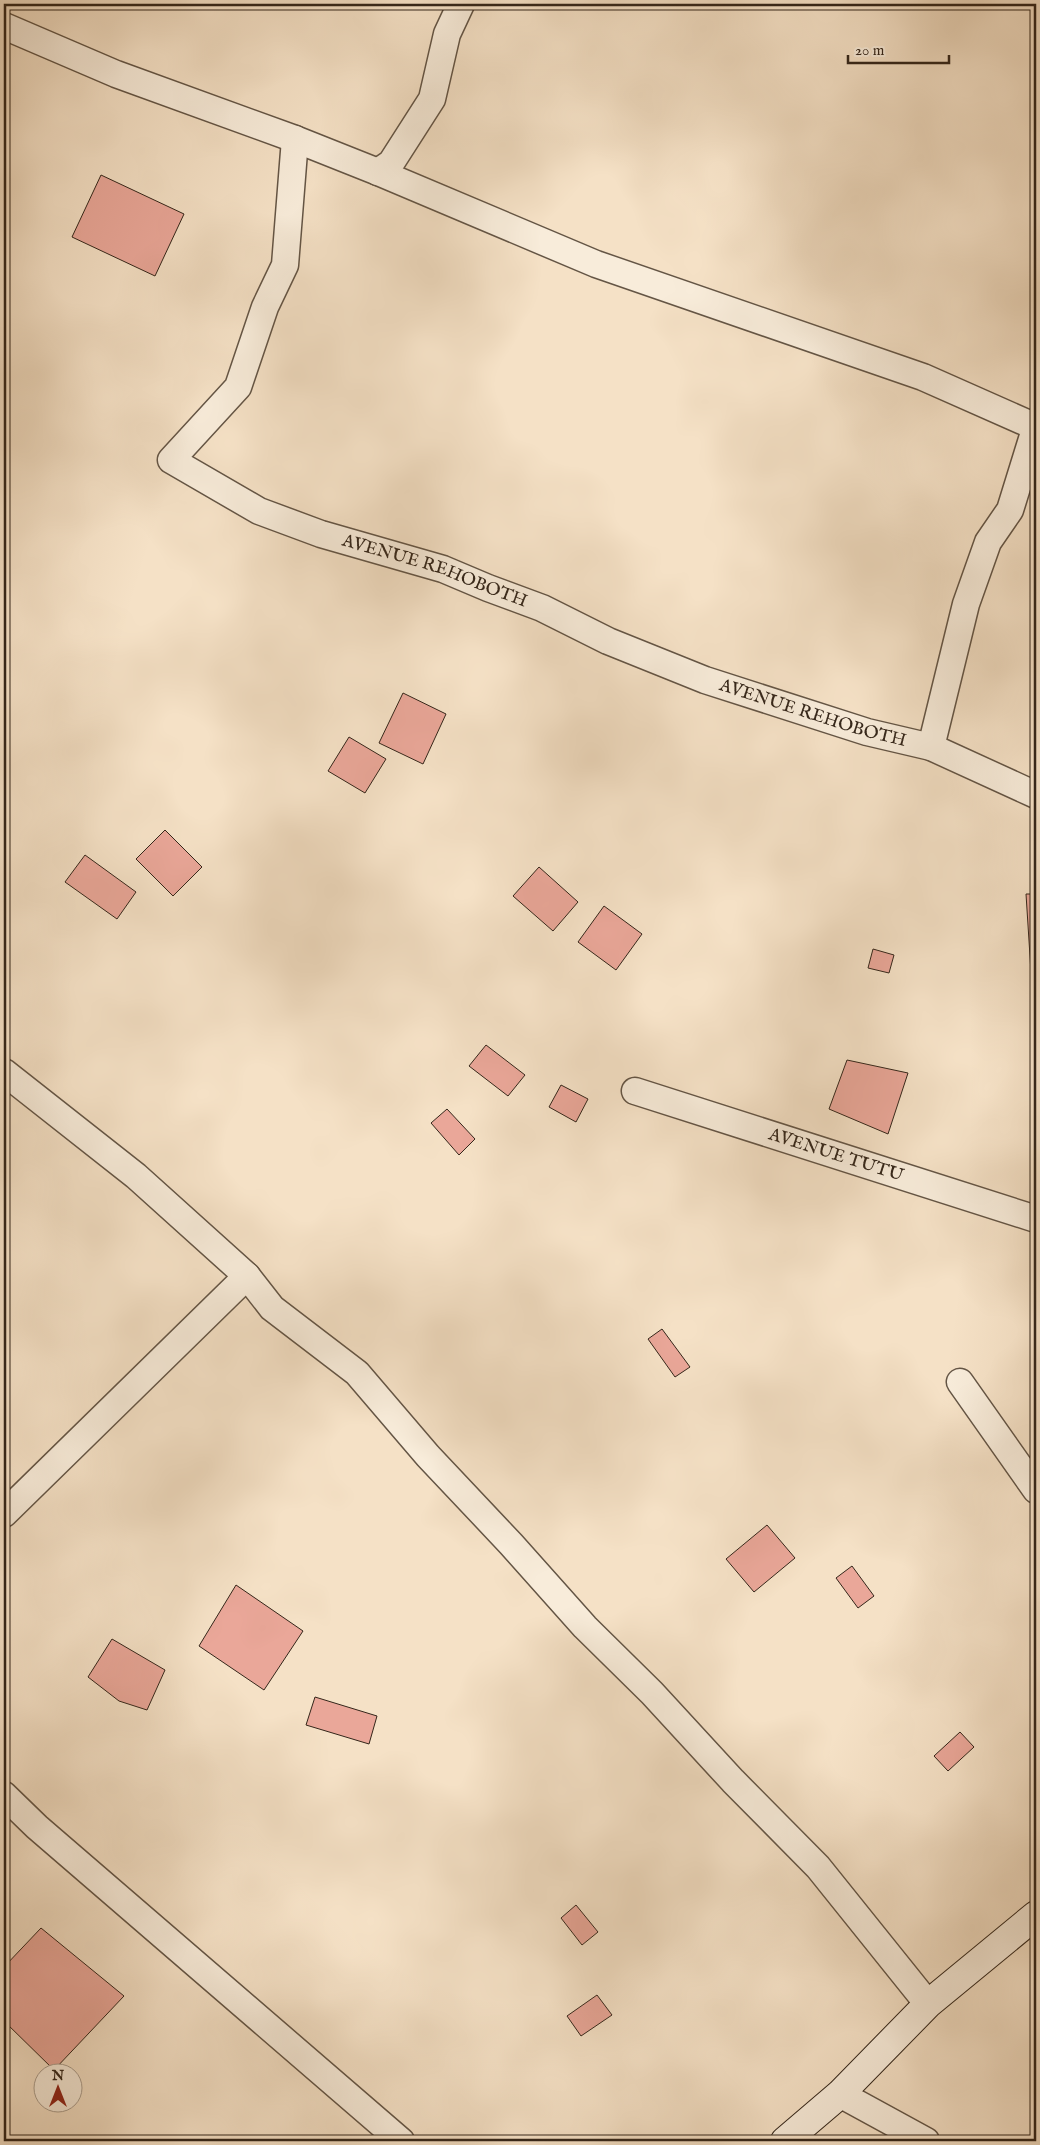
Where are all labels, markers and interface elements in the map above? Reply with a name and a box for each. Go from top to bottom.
scale bar [848,32,949,64]
text: 20 m [855,41,885,60]
street label: AVENUE REHOBOTH [339,529,531,613]
street label: AVENUE REHOBOTH [716,674,909,752]
street label: AVENUE TUTU [765,1123,907,1188]
north arrow [32,2062,82,2112]
text: N [51,2067,64,2085]

